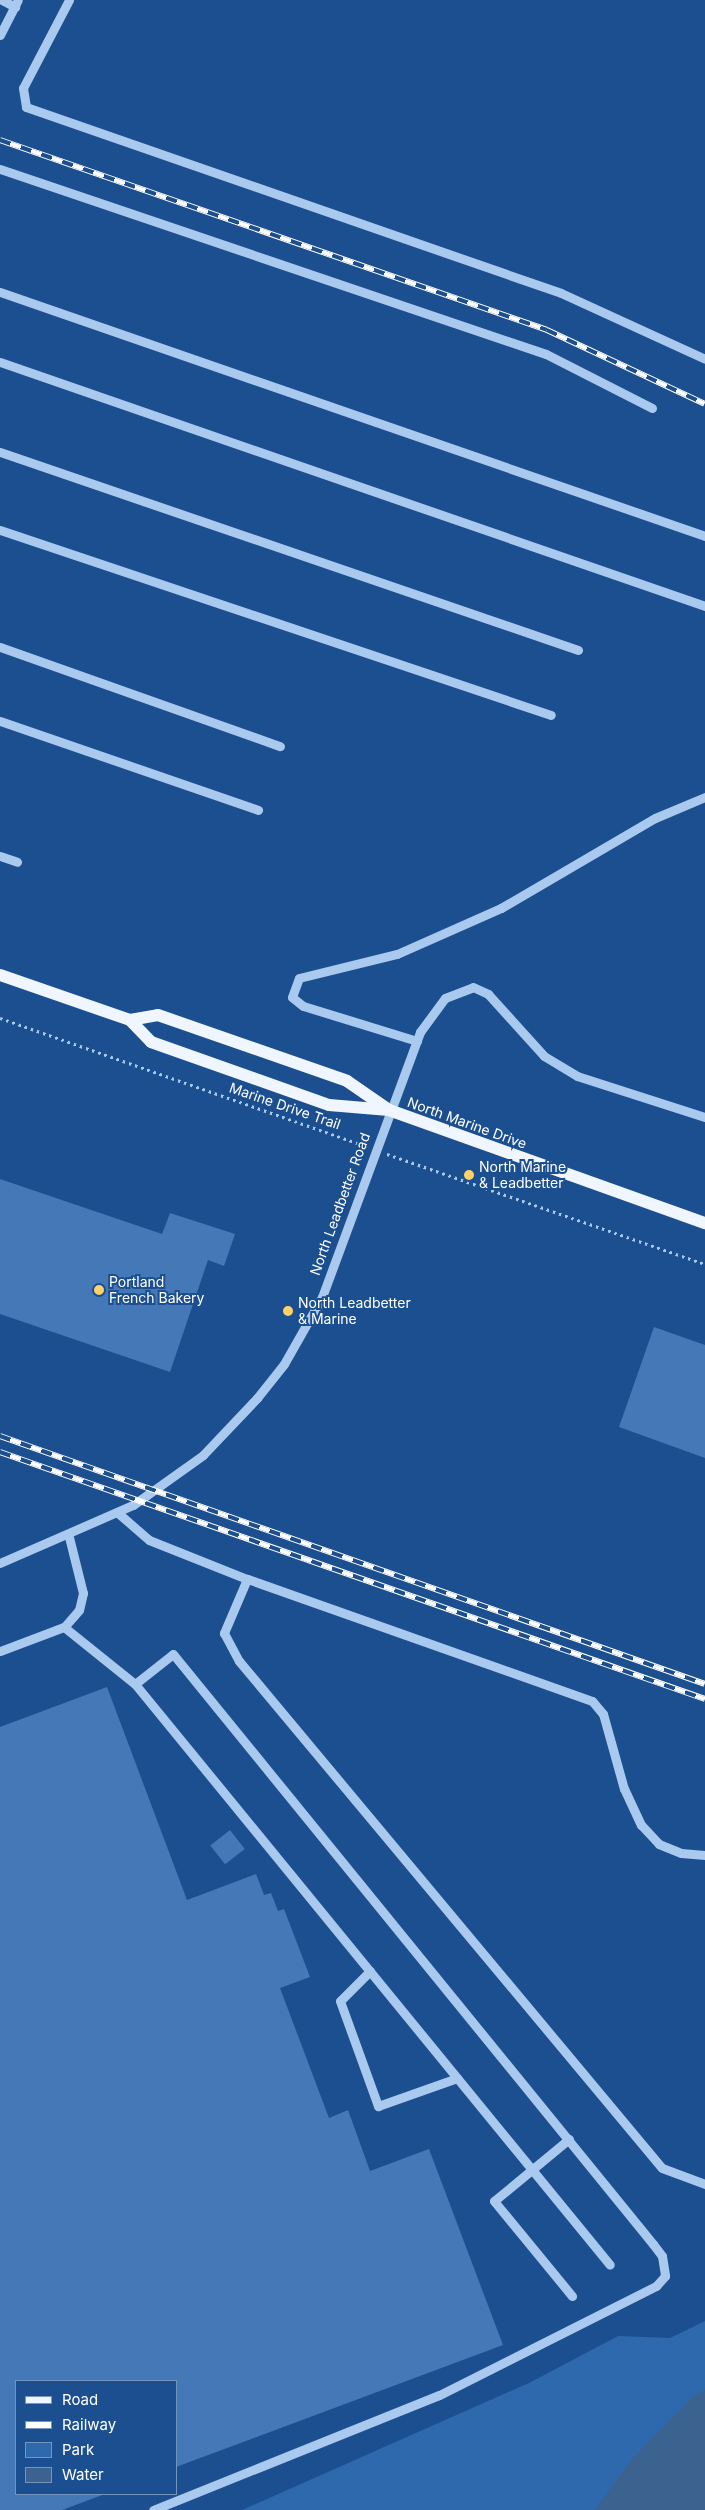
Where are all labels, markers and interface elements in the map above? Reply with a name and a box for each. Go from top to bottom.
street label: Marine Drive Trail [227,1079,343,1133]
street label: North Marine Drive [405,1094,529,1152]
street label: North Leadbetter Road [306,1130,374,1278]
place label: North Marine & Leadbetter [479,1159,566,1192]
marker: North Marine & Leadbetter [463,1169,475,1181]
place label: Portland French Bakery [109,1274,204,1306]
marker: Portland French Bakery [93,1284,105,1296]
place label: North Leadbetter & Marine [298,1295,411,1328]
marker: North Leadbetter & Marine [282,1305,294,1317]
legend [15,2380,178,2495]
text: Road [62,2390,98,2409]
text: Railway [62,2415,116,2434]
text: Park [62,2440,94,2459]
text: Water [62,2465,104,2484]

